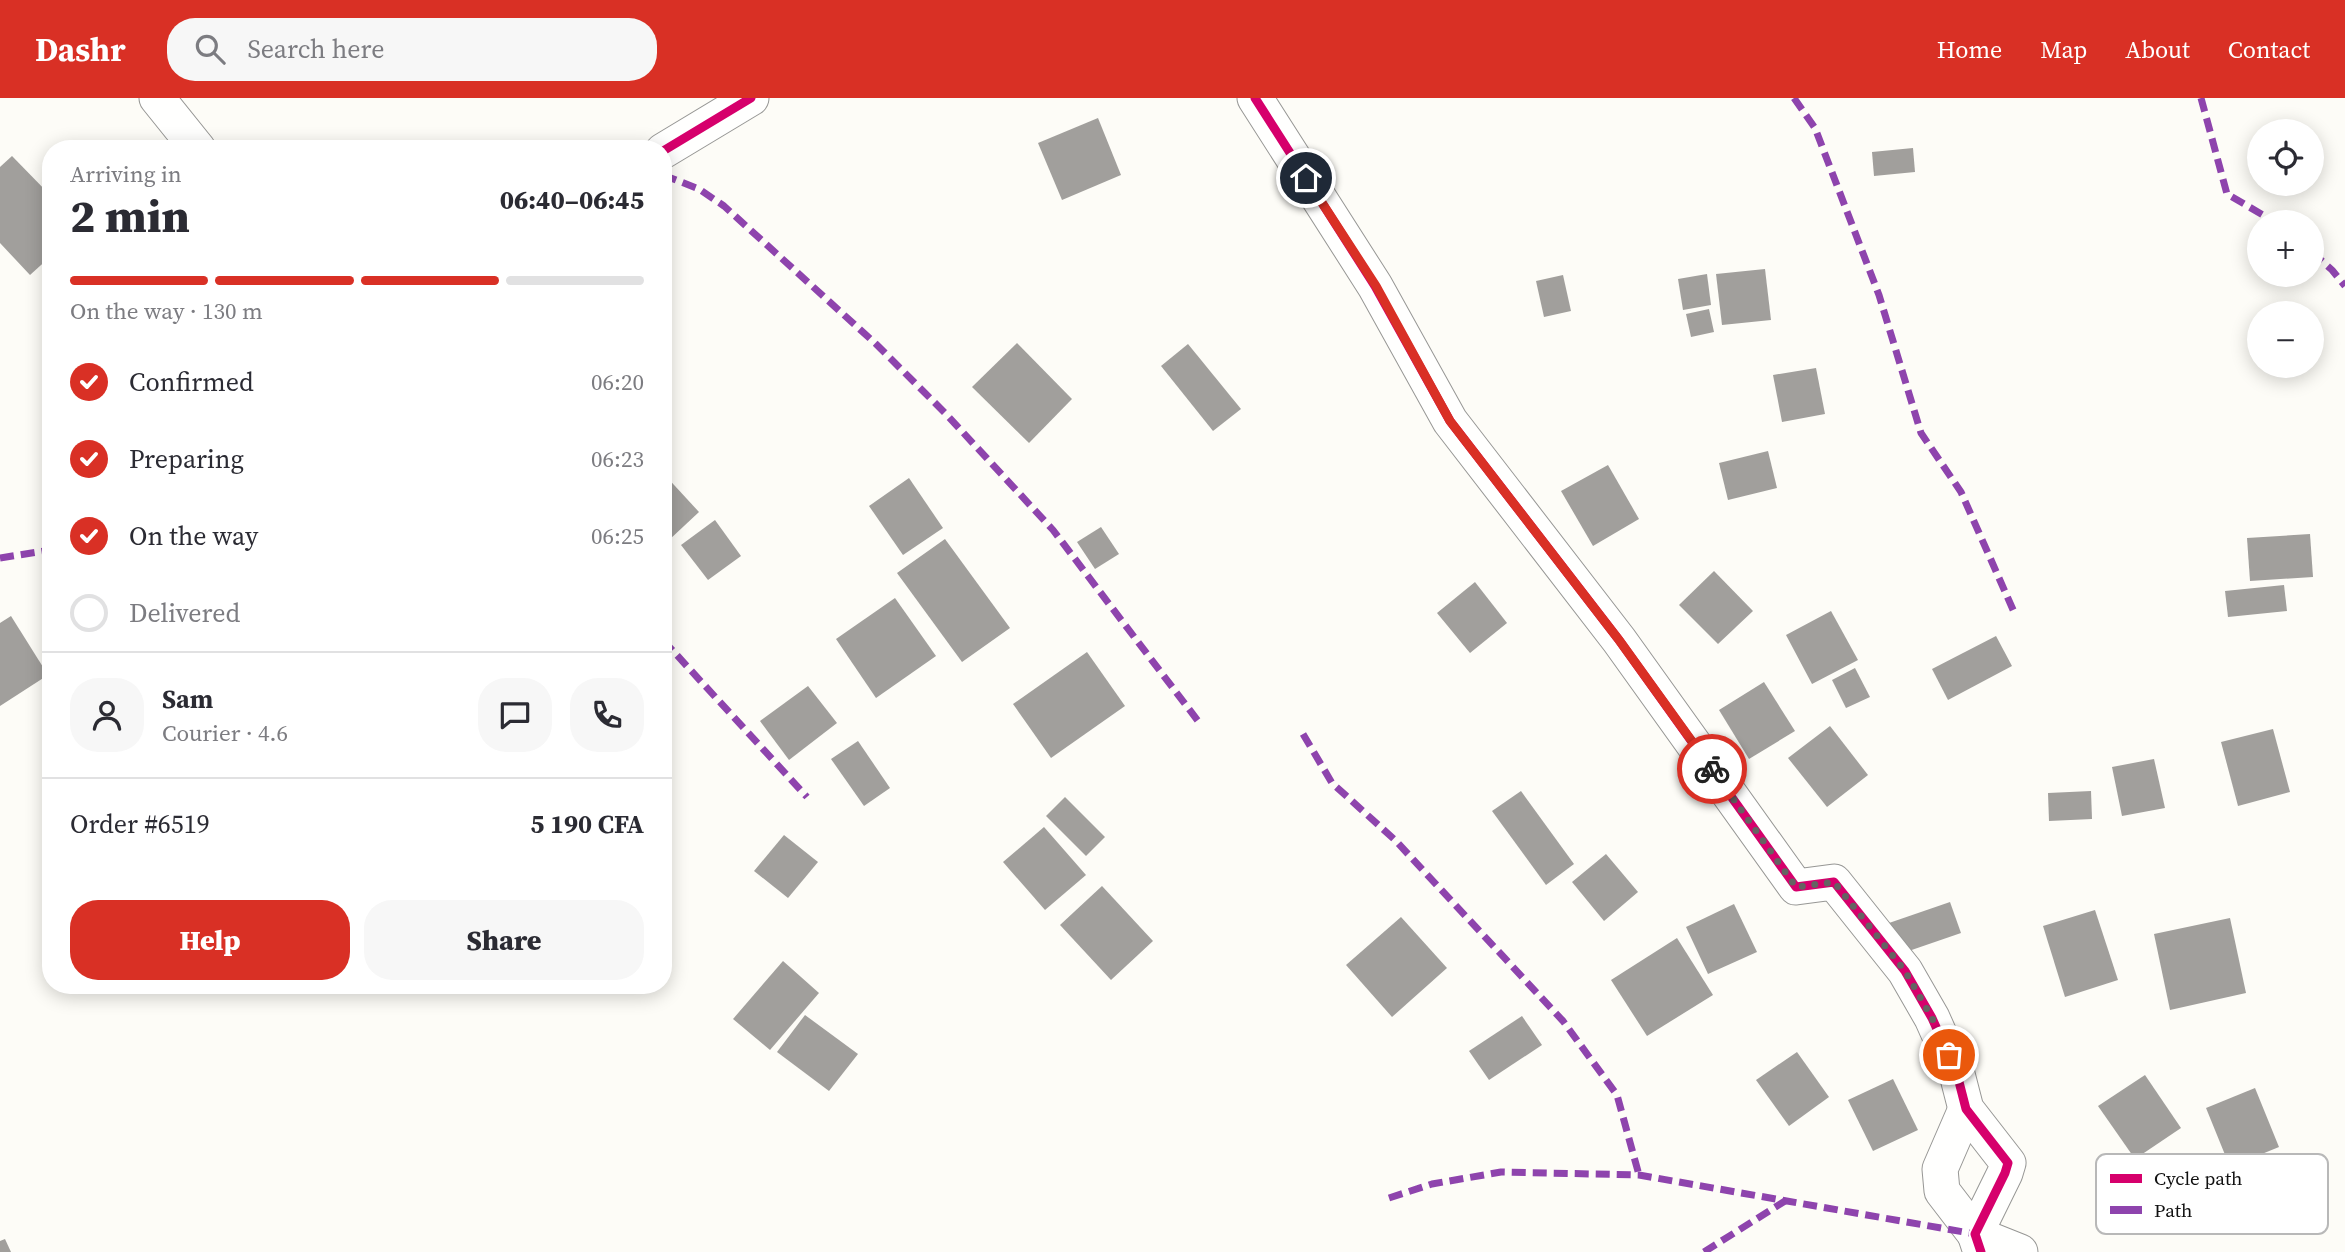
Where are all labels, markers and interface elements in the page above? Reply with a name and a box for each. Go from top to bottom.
search box [167,18,657,81]
text: Dashr [35,27,125,72]
icon: search [191,30,229,68]
text: Search here [247,31,385,67]
text: Home [1937,33,2002,66]
text: Map [2040,33,2087,66]
text: About [2125,33,2190,66]
text: Contact [2228,33,2310,66]
map controls [2247,119,2324,378]
button: locate [2247,119,2324,196]
pin [1276,148,1336,208]
text: Arriving in [70,158,182,190]
icon: home [1287,159,1325,197]
text: 06:40–06:45 [500,182,644,218]
text: 2 min [70,184,190,247]
button: + [2247,210,2324,287]
text: On the way · 130 m [70,295,263,327]
button: − [2247,301,2324,378]
icon: check [70,363,108,401]
text: Confirmed [129,364,254,400]
text: 06:20 [591,366,644,398]
icon: check [70,440,108,478]
text: Preparing [129,441,244,477]
text: 06:23 [591,443,644,475]
icon: check [70,517,108,555]
text: On the way [129,518,258,554]
text: 06:25 [591,520,644,552]
text: Delivered [129,595,240,631]
button: person [70,678,144,752]
button: chat [478,678,552,752]
button: phone [570,678,644,752]
text: Sam [162,681,213,717]
text: Courier · 4.6 [162,717,288,749]
courier [1677,734,1747,804]
icon: bike [1693,750,1731,788]
text: Order #6519 [70,806,210,842]
text: 5 190 CFA [530,806,644,842]
button: Help [70,900,350,980]
button: Share [364,900,644,980]
pin [1919,1025,1979,1085]
icon: bag [1930,1036,1968,1074]
legend [2096,1154,2328,1234]
text: Cycle path [2154,1165,2243,1191]
text: Path [2154,1197,2192,1223]

